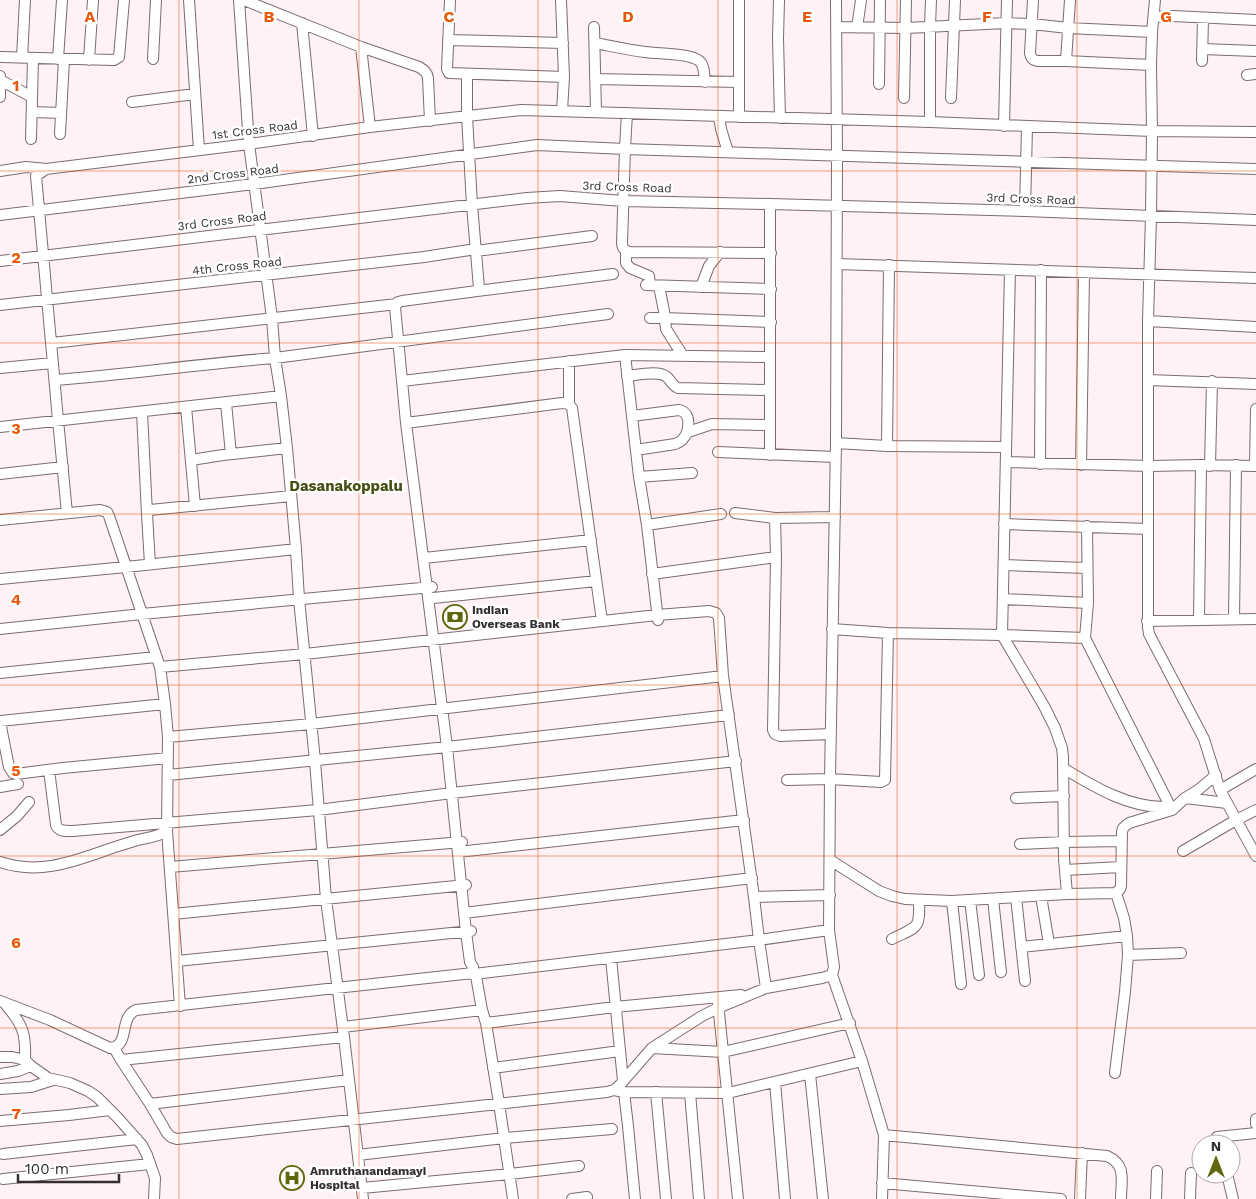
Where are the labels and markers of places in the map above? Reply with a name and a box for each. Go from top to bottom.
place label: Indian Overseas Bank [472,603,560,631]
bank icon: Indian Overseas Bank [442,604,468,630]
place label: Amruthanandamayi Hospital [310,1164,426,1192]
hospital icon: Amruthanandamayi Hospital [279,1165,305,1191]

